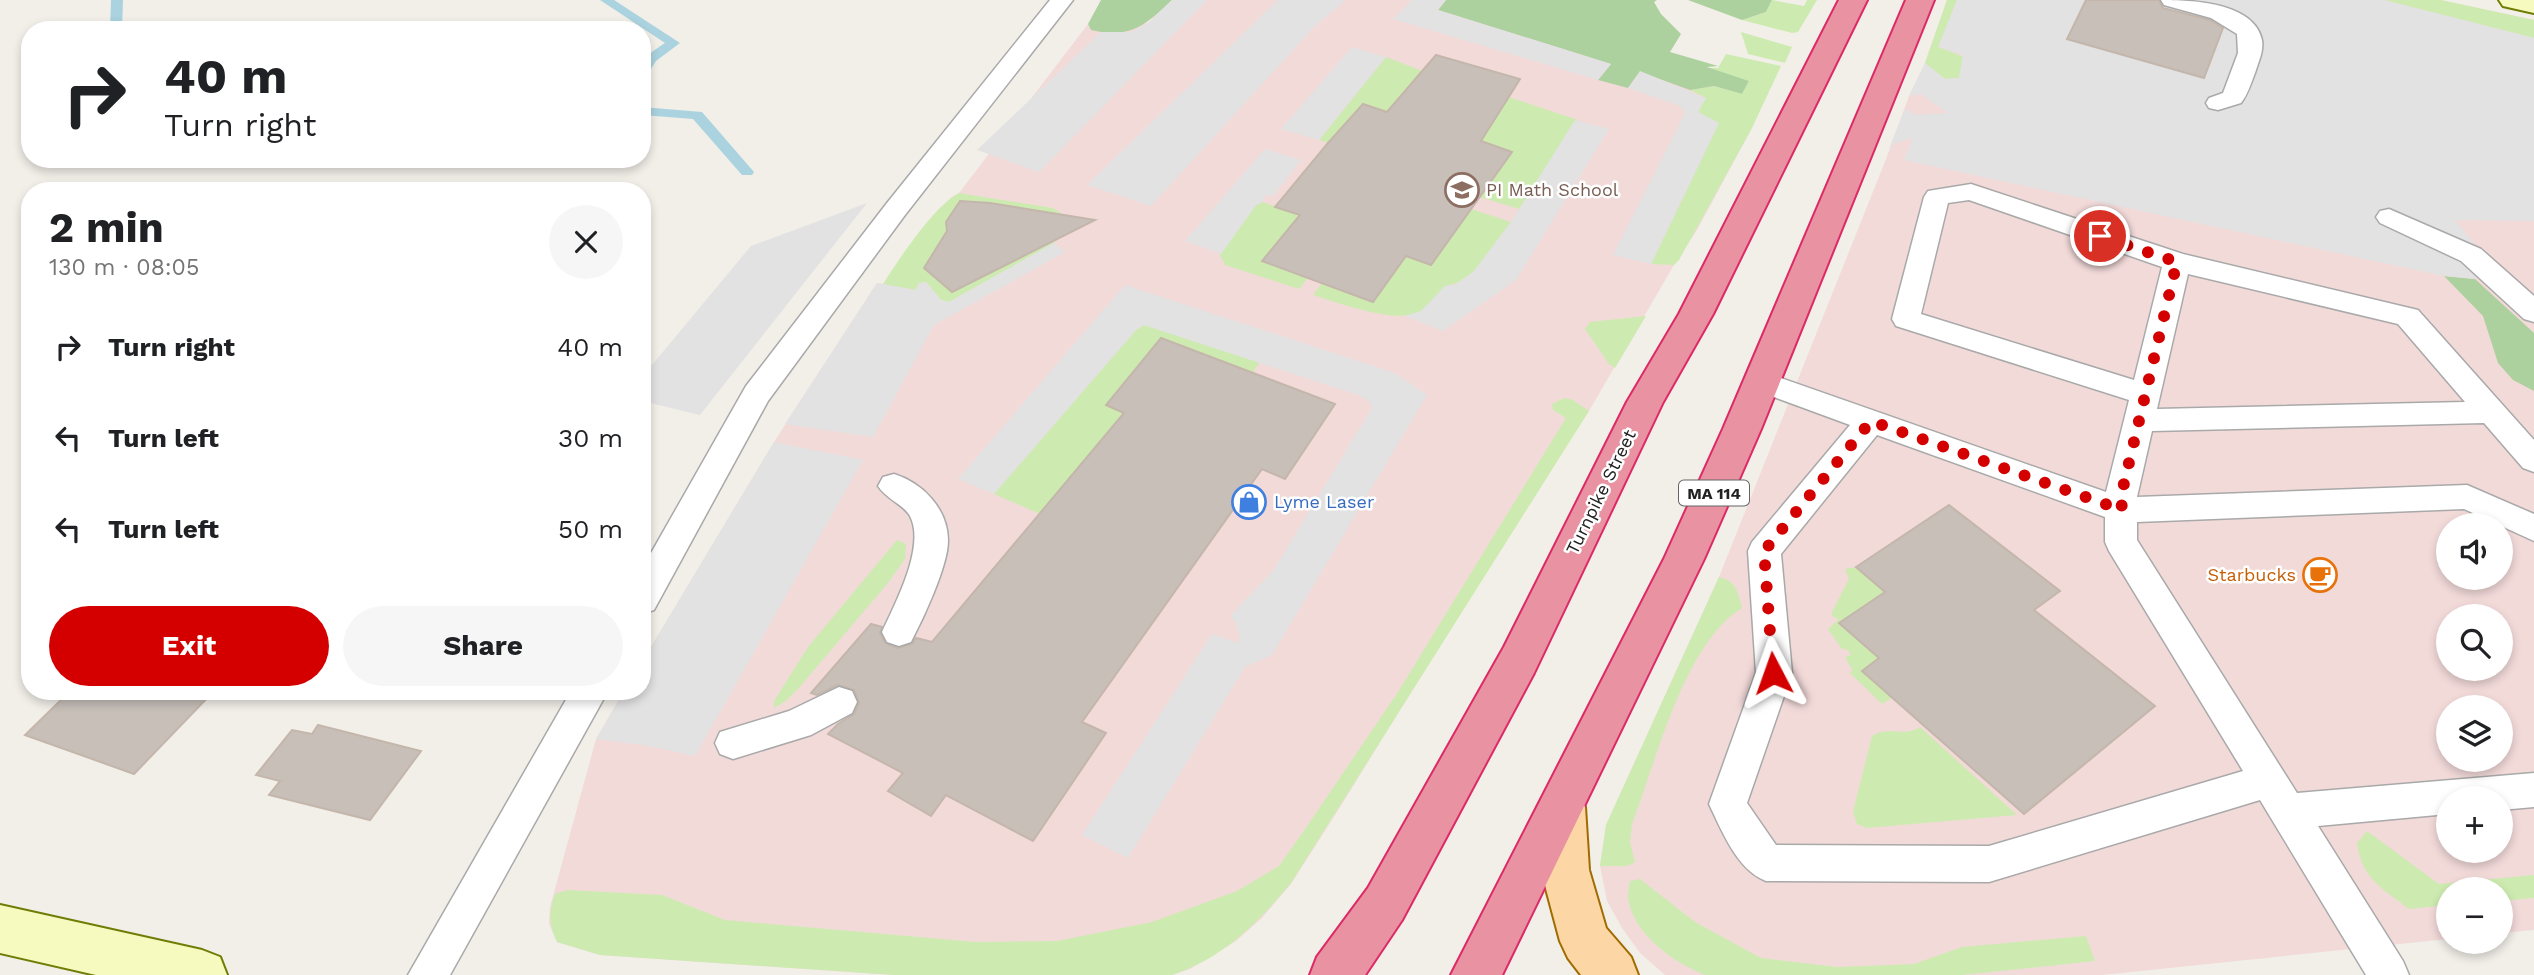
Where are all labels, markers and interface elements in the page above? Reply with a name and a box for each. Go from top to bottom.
text: 40 m [164,47,287,105]
icon: right [49,49,140,140]
text: Turn right [164,106,316,144]
school or university icon: PI Math School [1443,171,1481,209]
place label: PI Math School [1486,179,1619,200]
text: 2 min [49,203,164,252]
button: close [549,205,623,279]
pin [2070,206,2130,266]
icon: arrive [2081,217,2119,255]
text: 130 m · 08:05 [49,254,199,281]
icon: right [49,328,87,366]
text: Turn right [108,332,235,362]
text: 40 m [557,332,623,362]
icon: left [49,419,87,457]
text: Turn left [108,423,219,453]
text: 30 m [558,423,623,453]
street label: Turnpike Street [1561,426,1640,557]
road number: MA 114 [1679,480,1749,506]
shop icon: Lyme Laser [1230,483,1268,521]
place label: Lyme Laser [1274,491,1374,512]
icon: left [49,510,87,548]
map controls [2436,513,2513,954]
button: sound [2436,513,2513,590]
text: Turn left [108,514,219,544]
text: 50 m [558,514,623,544]
cafe icon: Starbucks [2301,556,2339,594]
place label: Starbucks [2207,564,2296,585]
button: search [2436,604,2513,681]
button: Exit [49,606,329,686]
button: Share [343,606,623,686]
position arrow [1736,636,1810,710]
button: layers [2436,695,2513,772]
button: + [2436,786,2513,863]
button: − [2436,877,2513,954]

